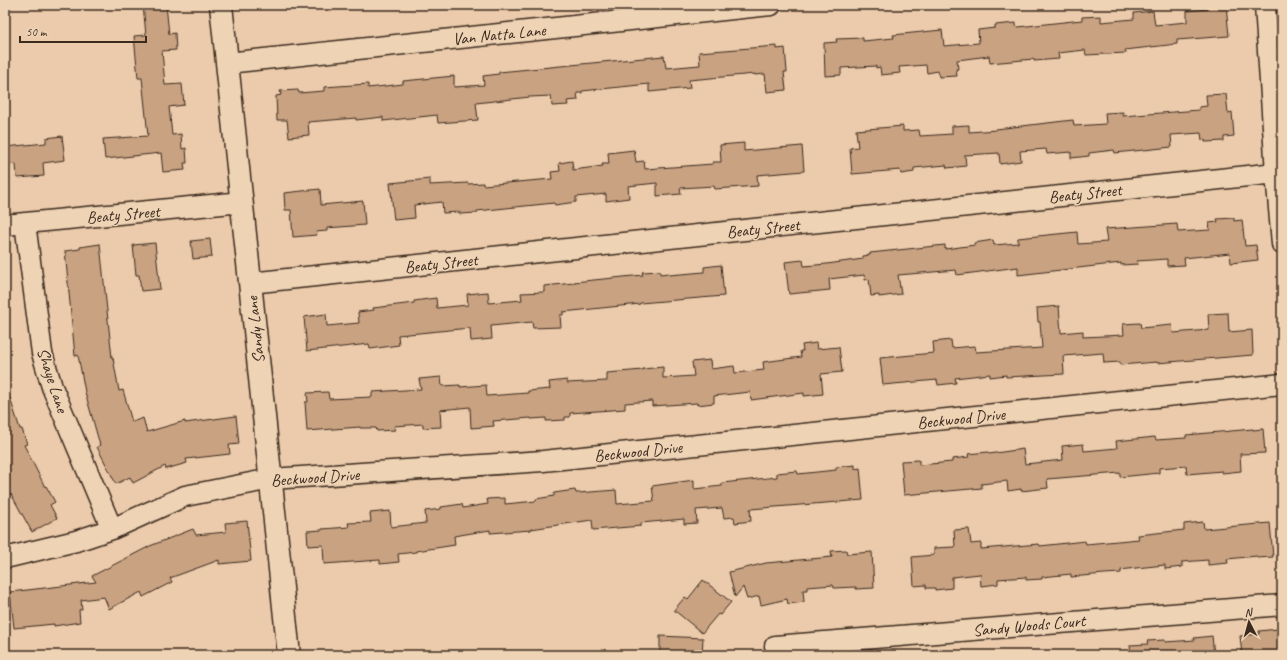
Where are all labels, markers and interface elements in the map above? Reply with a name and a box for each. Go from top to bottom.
scale bar [20,18,146,44]
street label: Van Natta Lane [452,19,548,50]
text: 50 m [26,24,48,40]
street label: Beaty Street [1047,179,1125,208]
street label: Beaty Street [86,201,163,228]
street label: Beaty Street [725,214,803,243]
street label: Beaty Street [403,249,481,278]
street label: Sandy Lane [241,294,269,364]
street label: Shaye Lane [32,345,73,417]
street label: Beckwood Drive [916,403,1008,434]
street label: Beckwood Drive [593,436,685,467]
street label: Beckwood Drive [270,464,361,491]
north arrow [1229,602,1269,642]
text: N [1244,605,1254,619]
street label: Sandy Woods Court [972,610,1089,641]

